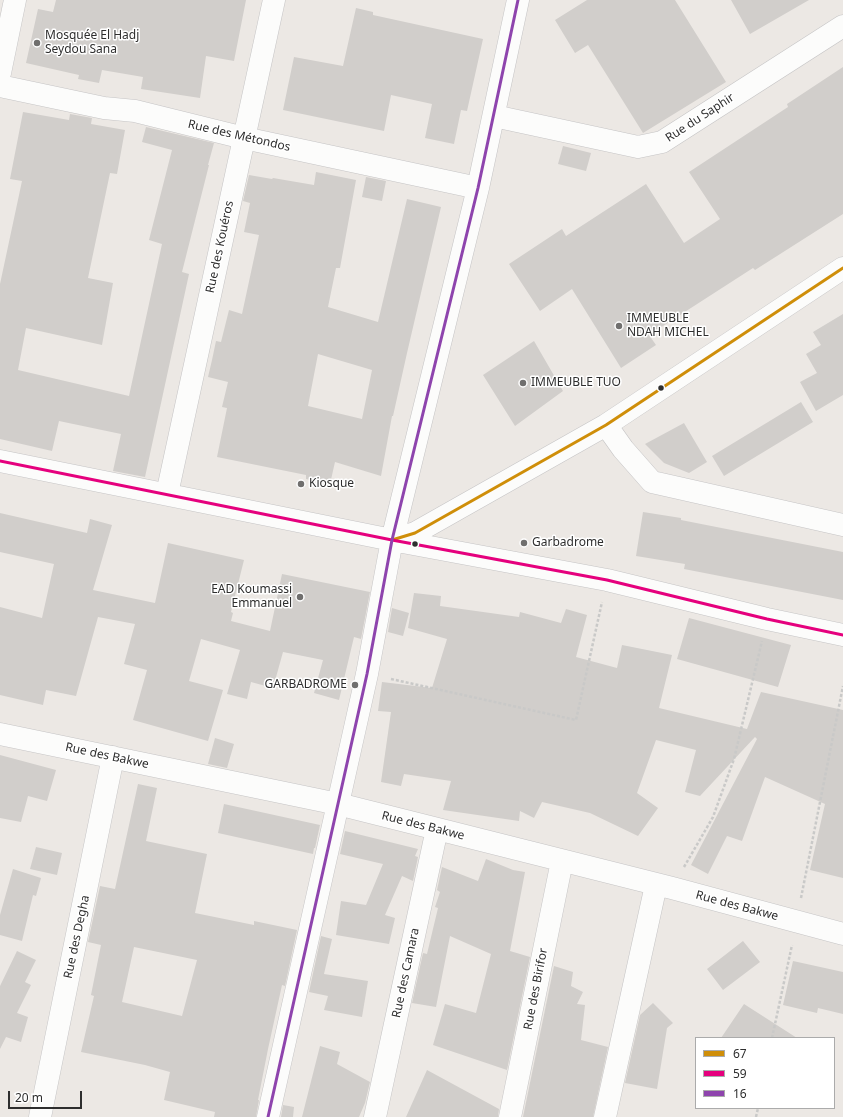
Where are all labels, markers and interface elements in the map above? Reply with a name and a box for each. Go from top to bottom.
place label: Mosquée El Hadj Seydou Sana [45,29,139,57]
marker: Mosquée El Hadj Seydou Sana [32,38,42,48]
street label: Rue du Saphir [663,90,737,146]
street label: Rue des Métondos [186,117,292,155]
street label: Rue des Kouéros [203,199,237,295]
place label: IMMEUBLE NDAH MICHEL [627,312,709,340]
marker: IMMEUBLE NDAH MICHEL [614,321,624,331]
place label: IMMEUBLE TUO [531,376,621,390]
marker: IMMEUBLE TUO [518,378,528,388]
unlabelled marker [656,383,666,393]
place label: Kiosque [309,477,354,491]
marker: Kiosque [296,479,306,489]
place label: Garbadrome [532,536,604,550]
marker: Garbadrome [519,538,529,548]
unlabelled marker [410,539,420,549]
place label: EAD Koumassi Emmanuel [211,583,292,611]
marker: EAD Koumassi Emmanuel [295,592,305,602]
place label: GARBADROME [265,678,347,692]
marker: GARBADROME [350,680,360,690]
street label: Rue des Bakwe [64,740,150,772]
street label: Rue des Bakwe [380,809,466,843]
street label: Rue des Bakwe [694,888,780,924]
street label: Rue des Degha [61,894,93,980]
street label: Rue des Camara [389,927,423,1019]
street label: Rue des Birifor [521,947,551,1031]
legend [695,1037,835,1109]
text: 67 [733,1045,747,1062]
text: 59 [733,1065,747,1082]
scale bar [10,1083,84,1109]
text: 16 [733,1085,747,1102]
text: 20 m [15,1089,43,1106]

